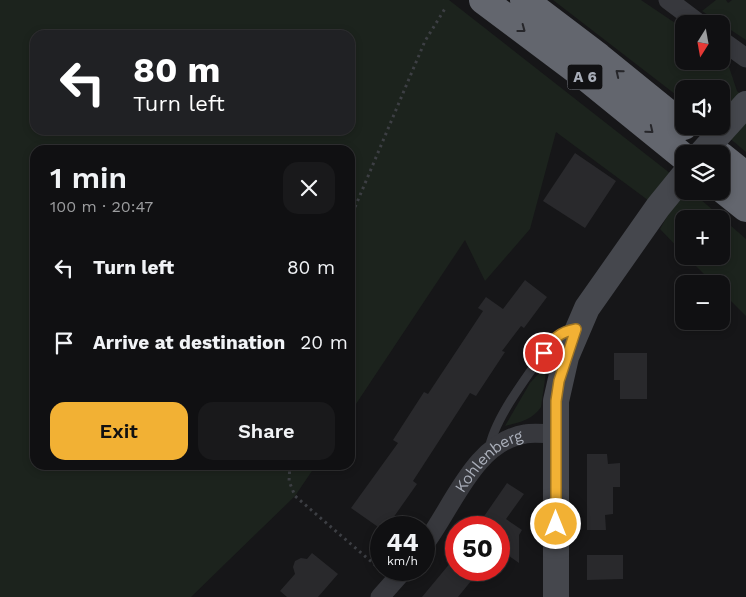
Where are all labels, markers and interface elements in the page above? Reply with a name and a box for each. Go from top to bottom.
north arrow [675,15,730,70]
map controls [675,15,730,330]
one-way arrow [516,24,525,32]
text: 80 m [133,49,220,91]
icon: left [50,50,115,115]
road number: A 6 [568,64,602,90]
one-way arrow [616,70,625,78]
button: sound [675,80,730,135]
text: Turn left [133,91,225,116]
one-way arrow [644,124,653,132]
button: layers [675,145,730,200]
text: 1 min [50,160,127,195]
button: close [283,162,335,214]
text: 100 m · 20:47 [50,197,153,216]
button: + [675,210,730,265]
icon: left [50,254,78,282]
text: Turn left [93,256,174,279]
text: 80 m [287,256,335,279]
button: − [675,275,730,330]
icon: arrive [50,329,78,357]
text: Arrive at destination [93,331,285,354]
text: 20 m [300,331,348,354]
pin [523,332,565,374]
icon: arrive [530,339,558,367]
button: Exit [50,402,188,460]
button: Share [198,402,335,460]
street label: Kohlenberg [451,426,525,496]
position arrow [529,497,581,549]
speed limit sign: 50 [445,516,510,581]
text: 44 [386,528,419,557]
text: km/h [387,554,418,568]

